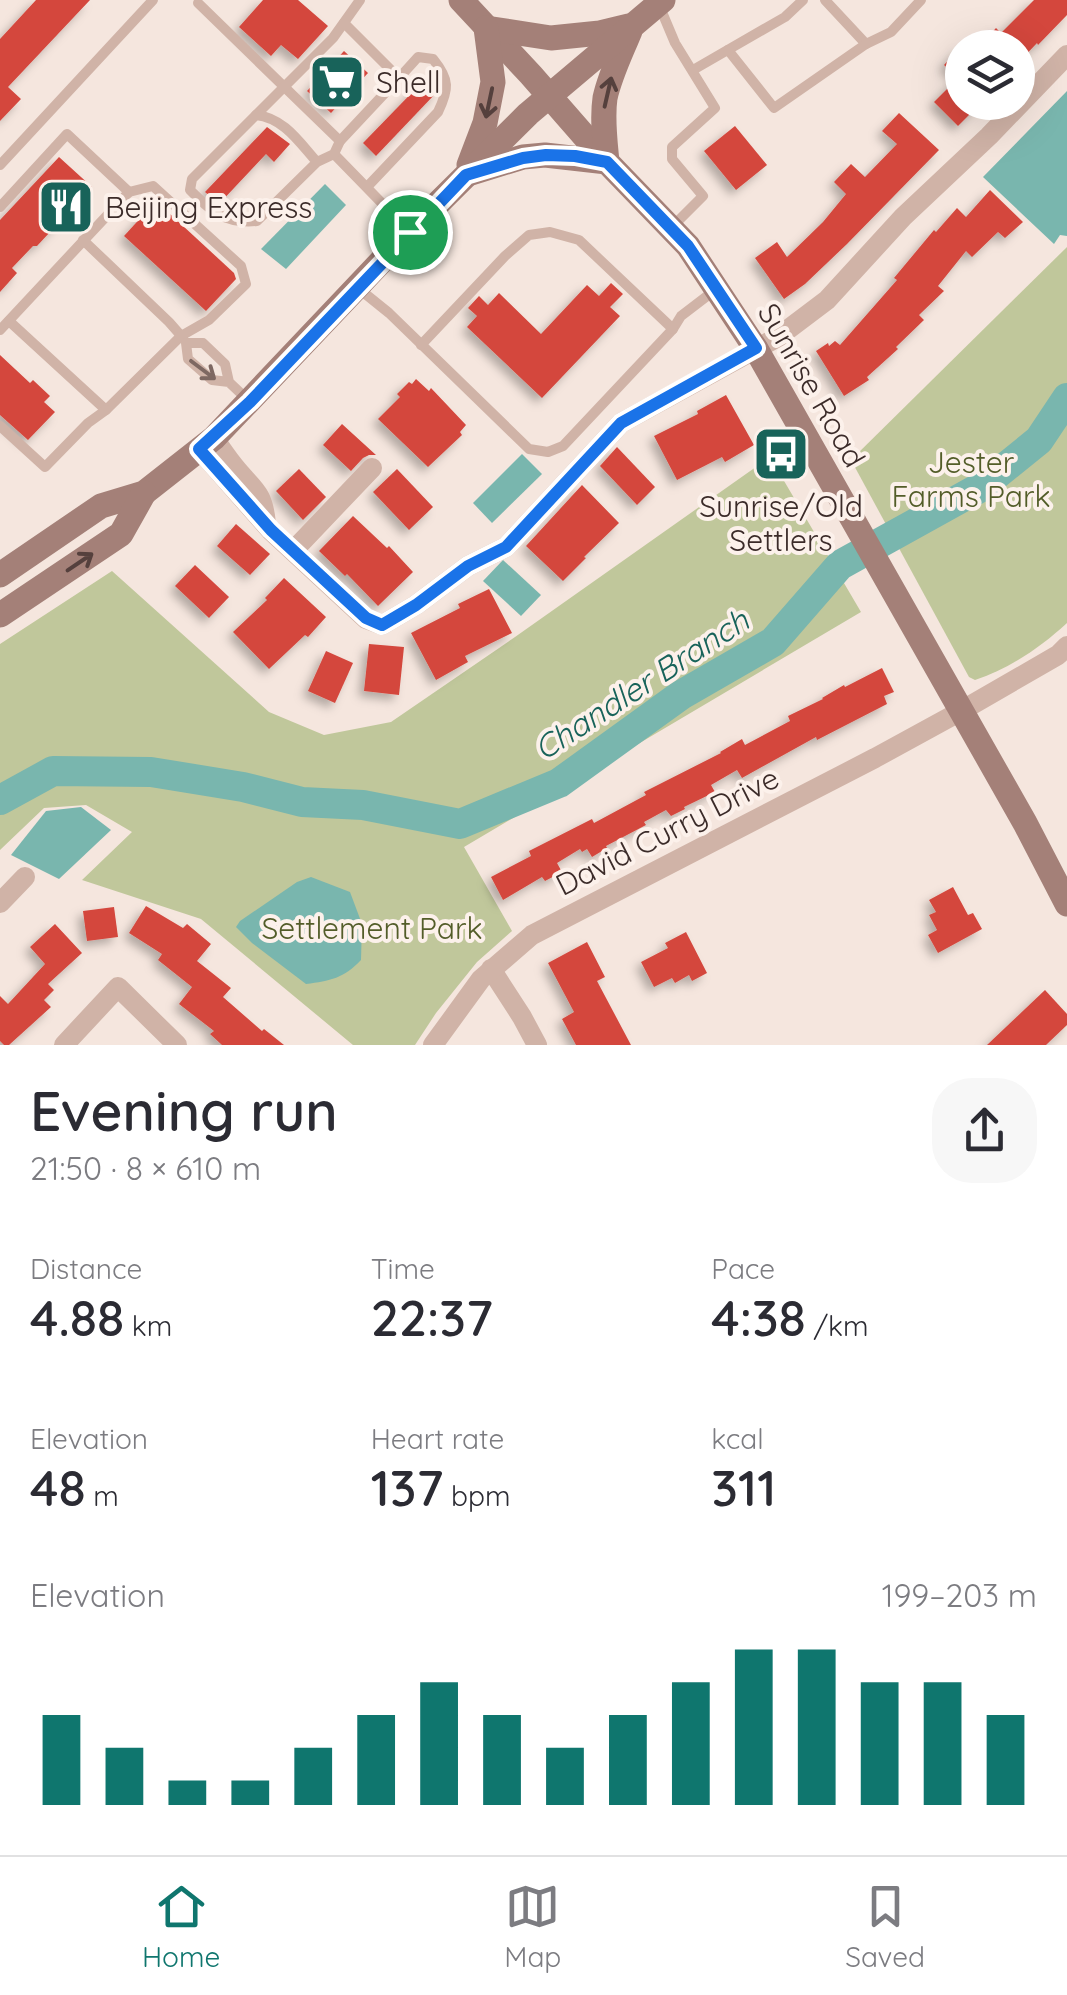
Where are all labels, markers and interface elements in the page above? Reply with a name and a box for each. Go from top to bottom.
map controls [945,30,1035,120]
button: layers [945,30,1035,120]
supermarket icon: Shell [307,52,367,112]
place label: Shell [376,63,441,101]
one-way arrow [600,77,618,109]
one-way arrow [479,86,498,118]
restaurant icon: Beijing Express [36,177,96,237]
place label: Beijing Express [105,188,312,226]
pin [368,190,453,275]
icon: arrive [383,205,438,260]
street label: Sunrise Road [750,296,874,474]
one-way arrow [189,359,216,380]
bus stop icon: Sunrise/Old Settlers [751,424,811,484]
park label: Jester Farms Park [891,443,1051,515]
place label: Sunrise/Old Settlers [699,487,863,559]
one-way arrow [65,551,93,572]
water label: Chandler Branch [526,599,757,768]
street label: David Curry Drive [549,758,785,904]
park label: Settlement Park [261,909,483,947]
text: Evening run [30,1076,338,1145]
button: share [932,1078,1037,1183]
text: 21:50 · 8 × 610 m [30,1148,261,1188]
text: Distance [30,1251,142,1286]
text: Time [371,1251,435,1286]
text: Pace [711,1251,775,1286]
text: 4.88 [30,1286,124,1349]
text: 22:37 [371,1286,493,1349]
text: 4:38 [711,1286,806,1349]
text: km [124,1308,172,1343]
text: /km [806,1308,869,1343]
text: Elevation [30,1421,148,1456]
text: Heart rate [371,1421,504,1456]
text: kcal [711,1421,764,1456]
text: 48 [30,1456,86,1519]
text: 137 [371,1456,443,1519]
text: 311 [711,1456,776,1519]
text: m [86,1478,119,1513]
text: bpm [443,1478,510,1513]
text: Elevation [30,1575,165,1615]
text: 199–203 m [882,1575,1037,1615]
tab: Home [142,1879,220,1974]
tab: Map [504,1879,561,1974]
tab: Saved [845,1879,925,1974]

